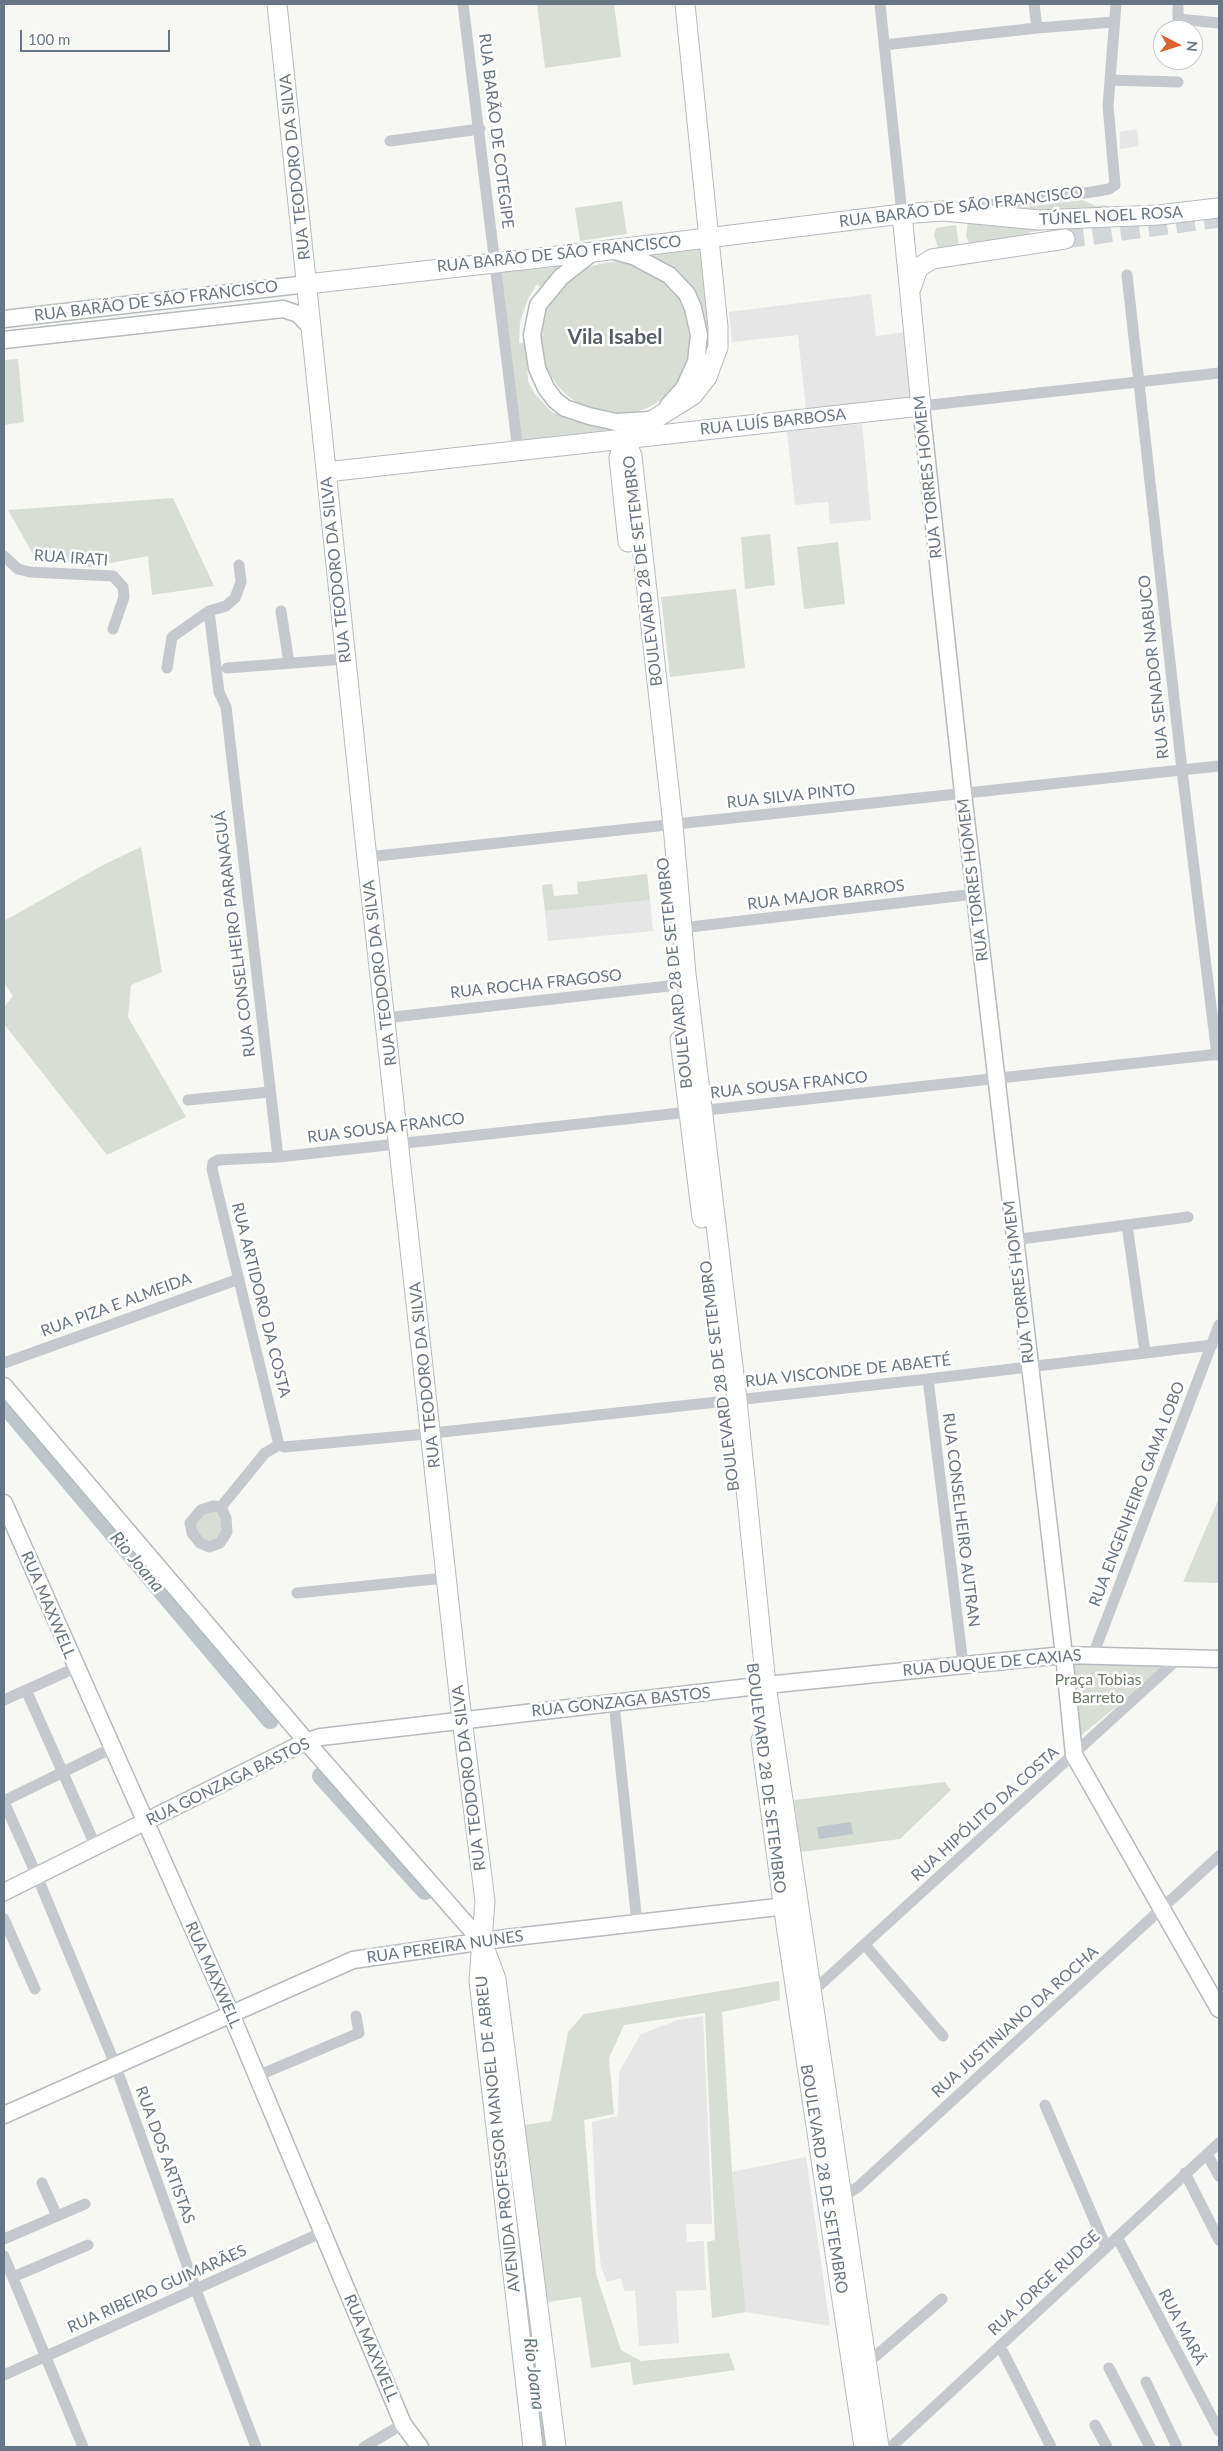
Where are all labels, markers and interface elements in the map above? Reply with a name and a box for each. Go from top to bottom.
scale bar [22,20,172,52]
north arrow [1153,20,1203,70]
text: 100 m [28,30,70,48]
street label: RUA BARÃO DE COTEGIPE [474,32,518,230]
text: N [1184,40,1201,52]
street label: RUA TEODORO DA SILVA [276,73,314,261]
street label: RUA BARÃO DE SÃO FRANCISCO [838,183,1084,231]
street label: TÚNEL NOEL ROSA [1039,203,1183,229]
street label: RUA BARÃO DE SÃO FRANCISCO [436,232,682,276]
street label: RUA BARÃO DE SÃO FRANCISCO [33,277,279,325]
district label: Vila Isabel [567,324,663,350]
street label: RUA TORRES HOMEM [910,394,946,560]
street label: RUA LUÍS BARBOSA [699,405,847,439]
street label: BOULEVARD 28 DE SETEMBRO [619,455,667,687]
street label: RUA TEODORO DA SILVA [317,476,355,664]
street label: RUA IRATI [33,546,109,570]
street label: RUA SENADOR NABUCO [1135,574,1173,760]
street label: RUA SILVA PINTO [726,780,856,812]
street label: RUA TORRES HOMEM [953,797,993,963]
street label: RUA CONSELHEIRO PARANAGUÁ [210,810,260,1058]
street label: BOULEVARD 28 DE SETEMBRO [653,857,697,1089]
street label: RUA MAJOR BARROS [746,876,906,914]
street label: RUA TEODORO DA SILVA [359,879,401,1067]
street label: RUA ROCHA FRAGOSO [449,965,623,1003]
street label: RUA SOUSA FRANCO [709,1067,869,1103]
street label: RUA SOUSA FRANCO [306,1109,466,1147]
street label: RUA TORRES HOMEM [999,1199,1039,1365]
street label: RUA ARTIDORO DA COSTA [227,1200,295,1400]
street label: BOULEVARD 28 DE SETEMBRO [696,1260,744,1492]
street label: RUA PIZA E ALMEIDA [38,1269,194,1341]
street label: RUA TEODORO DA SILVA [406,1281,444,1469]
street label: RUA VISCONDE DE ABAETÉ [744,1351,952,1391]
street label: RUA ENGENHEIRO GAMA LOBO [1085,1379,1189,1609]
street label: RUA CONSELHEIRO AUTRAN [938,1412,984,1628]
water label: Rio Joana [106,1527,168,1597]
street label: RUA MAXWELL [17,1548,79,1662]
street label: RUA DUQUE DE CAXIAS [902,1646,1082,1680]
street label: BOULEVARD 28 DE SETEMBRO [742,1662,790,1894]
park label: Praça Tobias Barreto [1054,1670,1142,1708]
street label: RUA GONZAGA BASTOS [531,1683,711,1721]
street label: RUA TEODORO DA SILVA [448,1684,490,1872]
street label: RUA GONZAGA BASTOS [143,1734,313,1830]
street label: RUA HIPÓLITO DA COSTA [907,1743,1063,1885]
street label: RUA MAXWELL [181,1919,245,2031]
street label: RUA PEREIRA NUNES [365,1926,525,1968]
street label: RUA JUSTINIANO DA ROCHA [928,1942,1102,2102]
street label: AVENIDA PROFESSOR MANOEL DE ABREU [472,1975,524,2293]
street label: BOULEVARD 28 DE SETEMBRO [796,2063,852,2295]
street label: RUA DOS ARTISTAS [131,2084,199,2226]
street label: RUA JORGE RUDGE [984,2226,1104,2340]
street label: RUA RIBEIRO GUIMARÃES [64,2241,250,2337]
street label: RUA MARÃ [1154,2286,1210,2368]
street label: RUA MAXWELL [340,2291,402,2405]
water label: Rio Joana [519,2337,549,2411]

